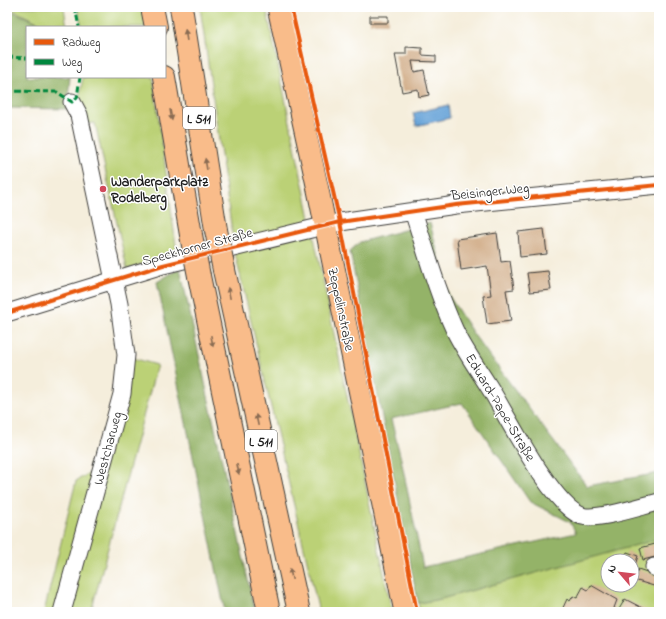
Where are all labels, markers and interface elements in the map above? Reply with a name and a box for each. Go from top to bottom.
legend [26,26,166,78]
one-way arrow [182,29,188,41]
text: Radweg [62,34,101,53]
text: Weg [62,54,82,73]
road number: L 511 [183,107,215,129]
one-way arrow [168,109,174,122]
one-way arrow [203,157,209,170]
place label: Wanderparkplatz Rodelberg [110,172,209,211]
street label: Beisinger Weg [449,178,530,208]
marker: Wanderparkplatz Rodelberg [98,184,108,194]
street label: Speckhorner Straße [140,222,256,272]
street label: Zeppelinstraße [321,266,360,354]
one-way arrow [225,286,231,299]
one-way arrow [209,335,215,347]
street label: Eduard-Pape-Straße [459,350,541,466]
street label: Westcharweg [89,409,129,488]
one-way arrow [253,413,259,426]
road number: L 511 [245,430,277,452]
one-way arrow [236,462,242,475]
north arrow [600,553,640,593]
text: N [603,562,621,576]
one-way arrow [287,568,293,580]

